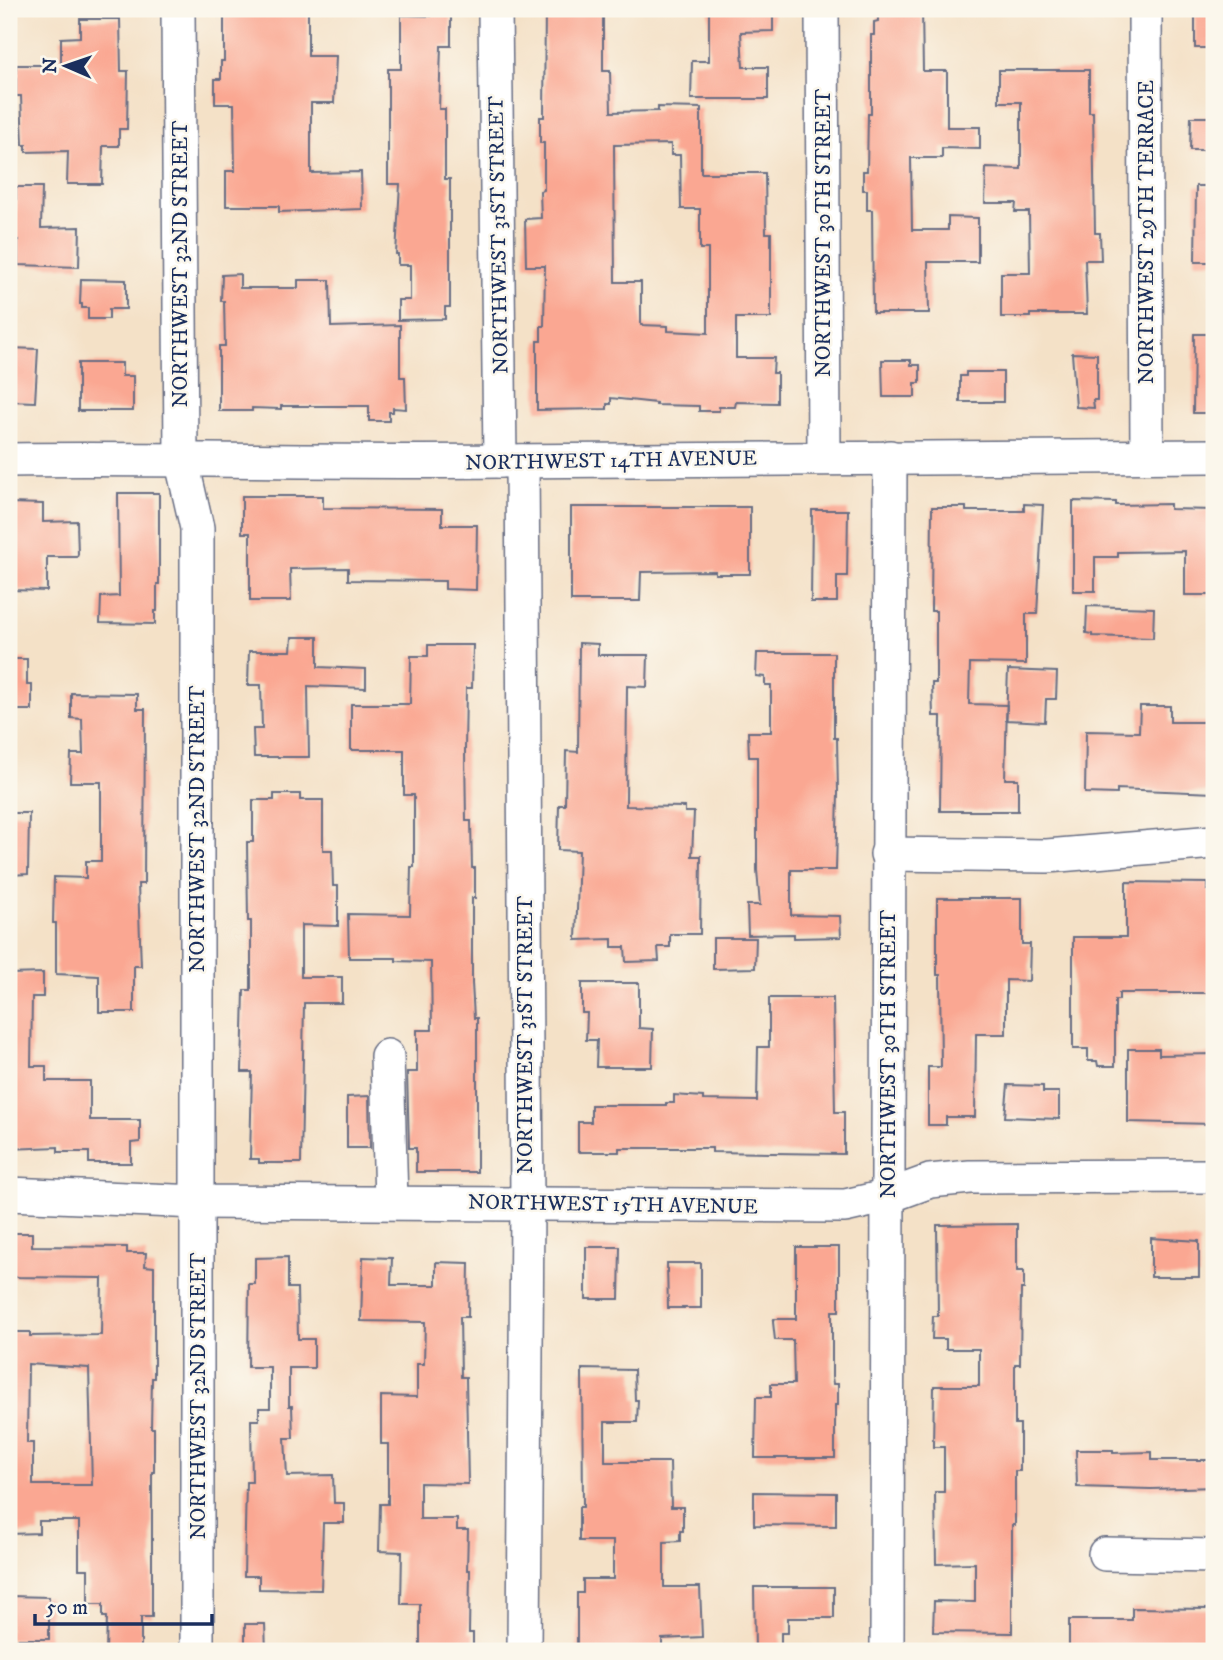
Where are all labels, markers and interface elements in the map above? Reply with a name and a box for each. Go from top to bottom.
north arrow [32,32,102,102]
text: N [39,57,62,74]
street label: NORTHWEST 29TH TERRACE [1134,80,1160,384]
street label: NORTHWEST 30TH STREET [811,89,837,377]
street label: NORTHWEST 31ST STREET [484,96,514,374]
street label: NORTHWEST 32ND STREET [168,121,194,407]
street label: NORTHWEST 14TH AVENUE [465,445,757,477]
street label: NORTHWEST 32ND STREET [185,686,211,972]
street label: NORTHWEST 31ST STREET [513,896,539,1174]
street label: NORTHWEST 30TH STREET [876,910,902,1198]
street label: NORTHWEST 15TH AVENUE [468,1189,758,1221]
street label: NORTHWEST 32ND STREET [186,1253,212,1539]
scale bar [35,1583,212,1627]
text: 50 m [46,1595,88,1621]

